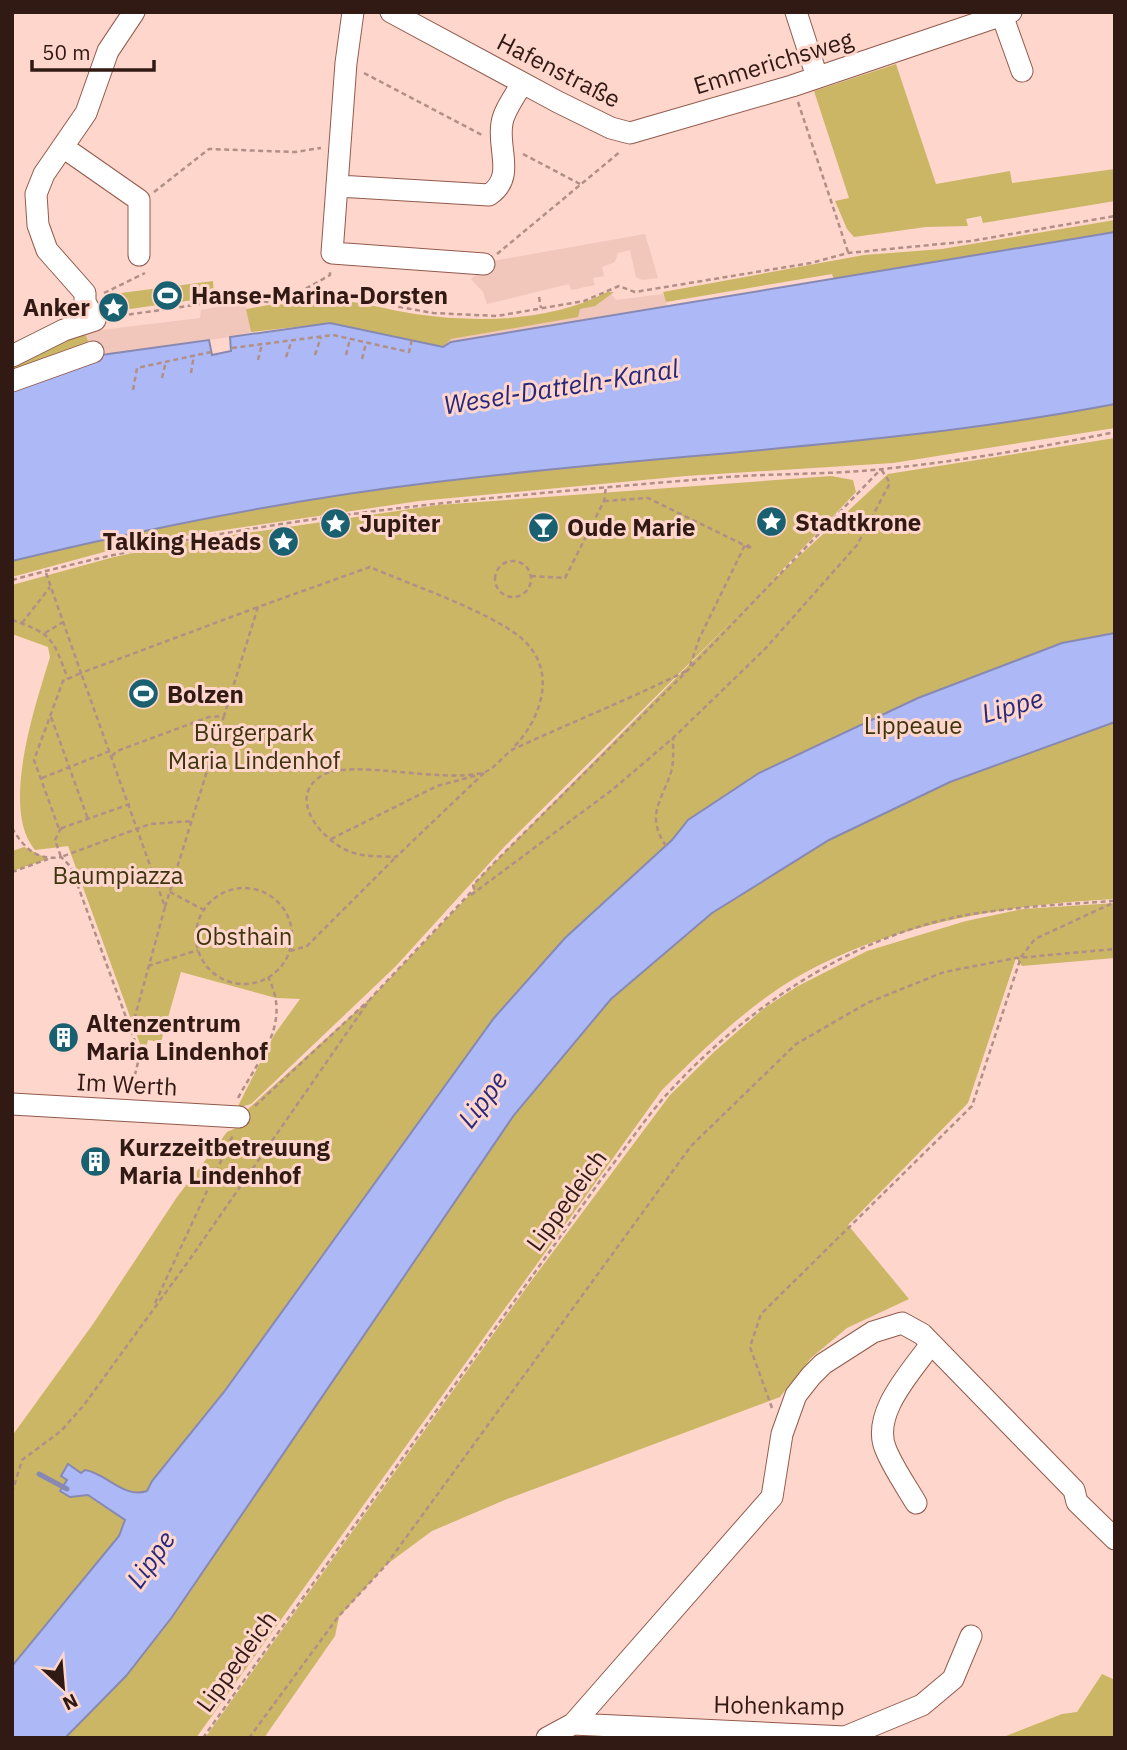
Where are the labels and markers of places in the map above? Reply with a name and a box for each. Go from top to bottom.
sports icon: Hanse-Marina-Dorsten [151,278,185,312]
place label: Hanse-Marina-Dorsten [191,279,448,311]
place icon: Anker [96,290,130,324]
place label: Anker [23,291,90,323]
place icon: Stadtkrone [755,505,789,539]
place icon: Jupiter [319,506,353,540]
place label: Stadtkrone [795,506,921,538]
place label: Jupiter [359,507,441,539]
bar icon: Oude Marie [527,510,561,544]
place label: Oude Marie [567,511,696,543]
place icon: Talking Heads [267,524,301,558]
place label: Talking Heads [103,525,261,557]
sports icon: Bolzen [127,677,161,711]
place label: Bolzen [167,678,244,710]
place label: Altenzentrum Maria Lindenhof [86,1007,268,1067]
building icon: Altenzentrum Maria Lindenhof [46,1020,80,1054]
place label: Kurzzeitbetreuung Maria Lindenhof [119,1131,331,1191]
building icon: Kurzzeitbetreuung Maria Lindenhof [79,1144,113,1178]

